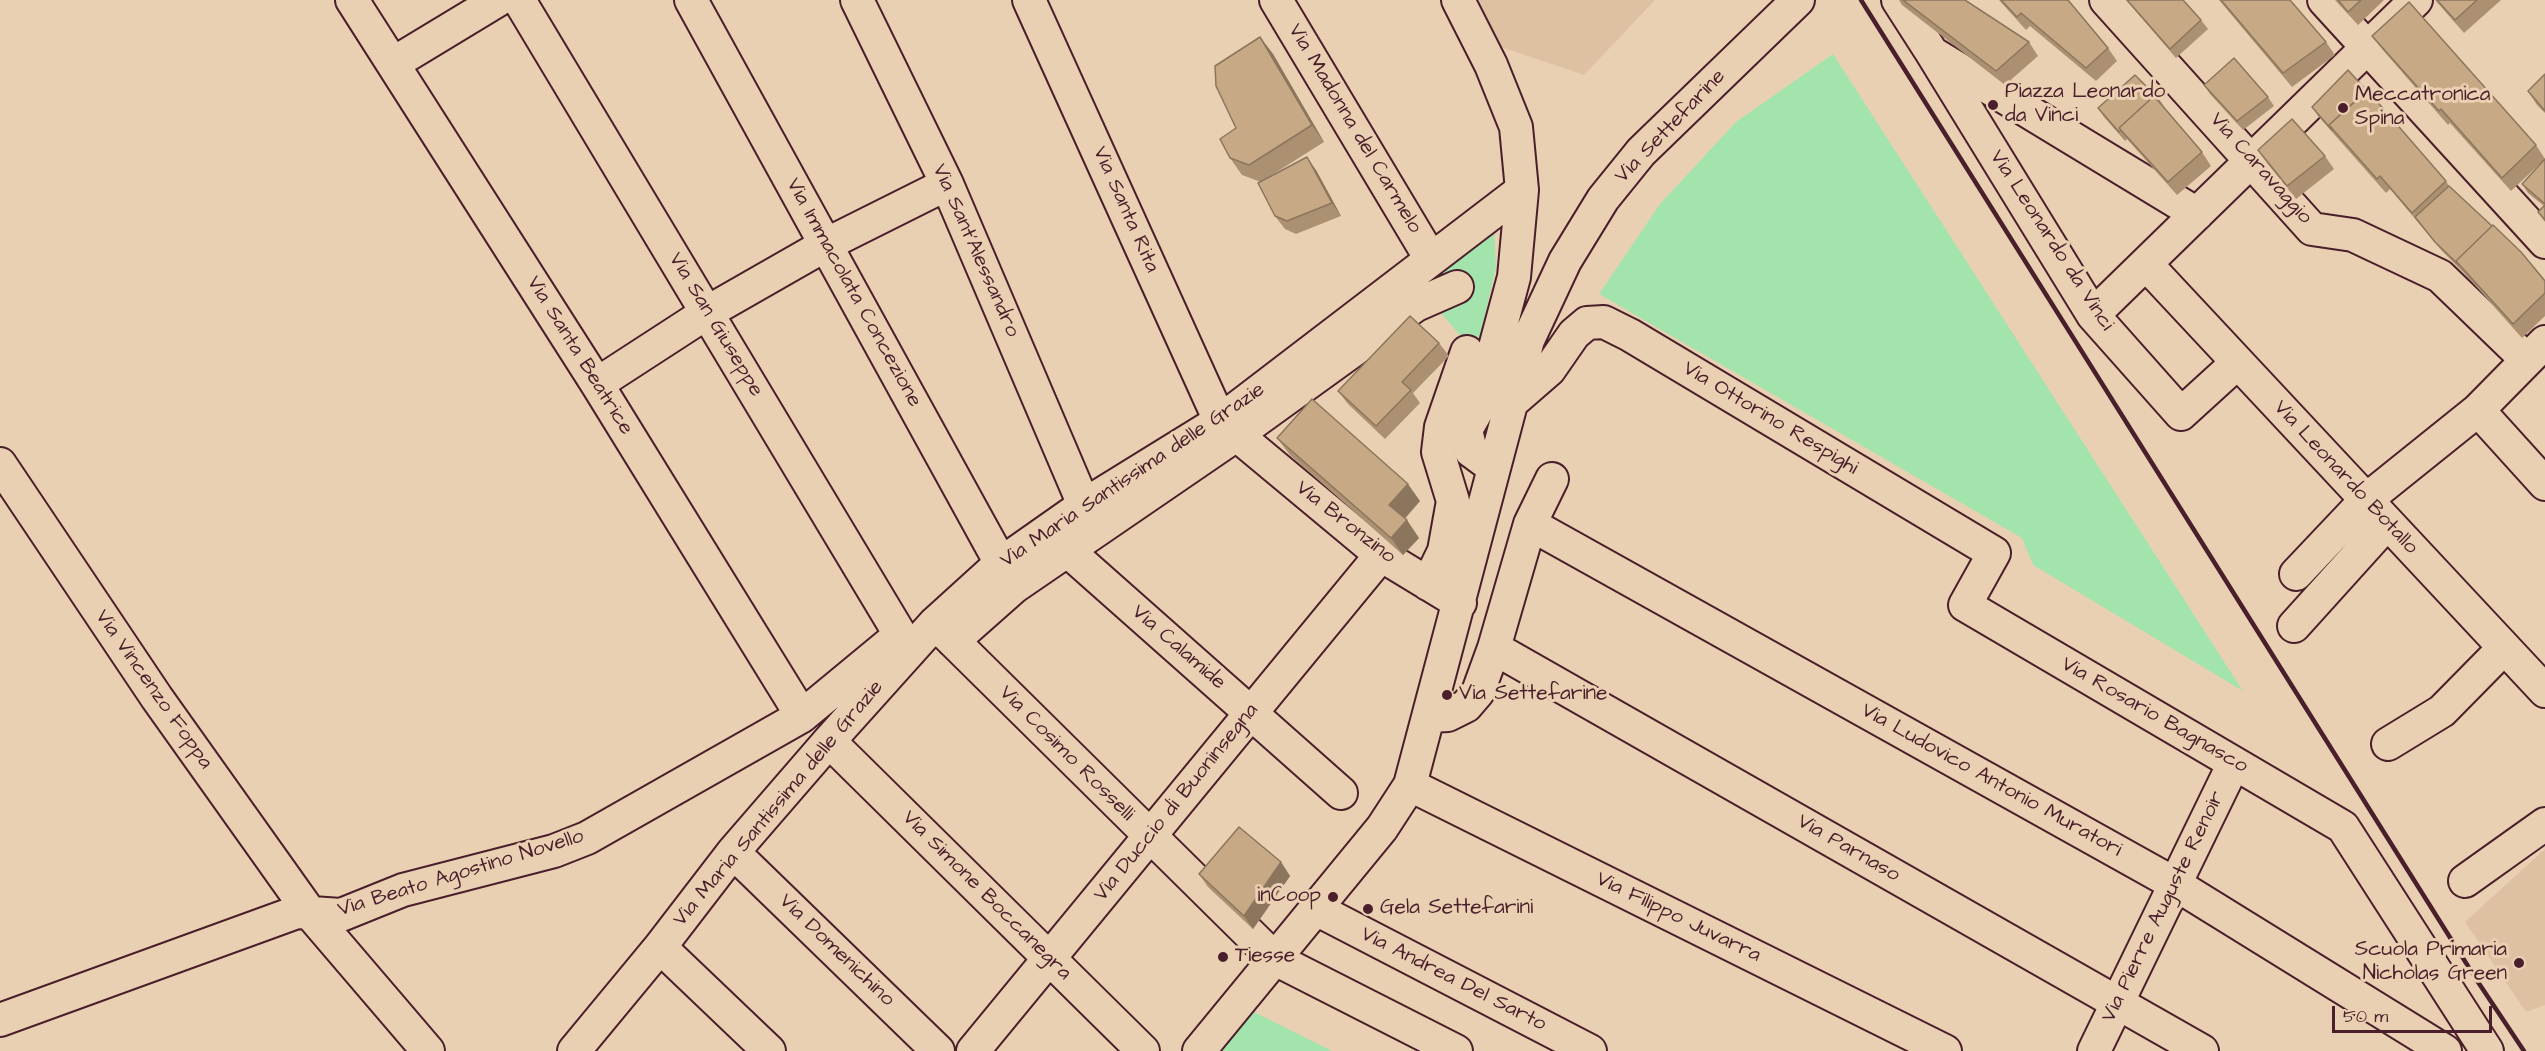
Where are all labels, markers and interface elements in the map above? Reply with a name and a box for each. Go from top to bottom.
street label: Via Madonna del Carmelo [1281,20,1427,238]
street label: Via Settefarine [1610,65,1732,189]
place label: Piazza Leonardo da Vinci [2005,80,2165,130]
place label: Meccatronica Spina [2355,83,2491,133]
marker: Piazza Leonardo da Vinci [1986,98,2000,112]
marker: Meccatronica Spina [2336,101,2350,115]
street label: Via Caravaggio [2203,108,2317,230]
street label: Via Santa Rita [1086,143,1164,277]
street label: Via Leonardo da Vinci [1983,146,2119,336]
street label: Via Sant'Alessandro [926,161,1024,341]
street label: Via Immacolata Concezione [780,174,926,412]
street label: Via San Giuseppe [662,248,768,402]
street label: Via Santa Beatrice [520,272,638,440]
street label: Via Ottorino Respighi [1678,357,1862,481]
street label: Via Maria Santissima delle Grazie [996,378,1270,574]
street label: Via Leonardo Botallo [2267,396,2423,560]
street label: Via Bronzino [1290,476,1400,570]
street label: Via Calamide [1126,600,1230,696]
street label: Via Vincenzo Foppa [89,606,217,774]
street label: Via Rosario Bagnasco [2056,652,2252,780]
street label: Via Maria Santissima delle Grazie [669,676,889,932]
street label: Via Cosimo Rosselli [993,681,1139,827]
place label: Via Settefarine [1459,682,1607,708]
marker: Via Settefarine [1440,688,1454,702]
street label: Via Duccio di Buoninsegna [1089,699,1265,907]
street label: Via Ludovico Antonio Muratori [1856,699,2126,863]
street label: Via Pierre Auguste Renoir [2097,787,2231,1027]
street label: Via Simone Boccanegra [896,806,1076,986]
street label: Via Parnaso [1792,809,1904,889]
street label: Via Beato Agostino Novello [335,825,587,923]
street label: Via Filippo Juvarra [1591,867,1765,969]
place label: inCoop [1257,884,1321,910]
street label: Via Domenichino [773,889,899,1013]
marker: inCoop [1326,890,1340,904]
place label: Gela Settefarini [1380,896,1533,922]
marker: Gela Settefarini [1361,902,1375,916]
street label: Via Andrea Del Sarto [1356,922,1550,1038]
place label: Scuola Primaria Nicholas Green [2355,938,2507,988]
place label: Tiesse [1235,944,1295,970]
marker: Tiesse [1216,950,1230,964]
marker: Scuola Primaria Nicholas Green [2512,956,2526,970]
scale bar [2335,994,2496,1032]
text: 50 m [2343,1004,2388,1029]

